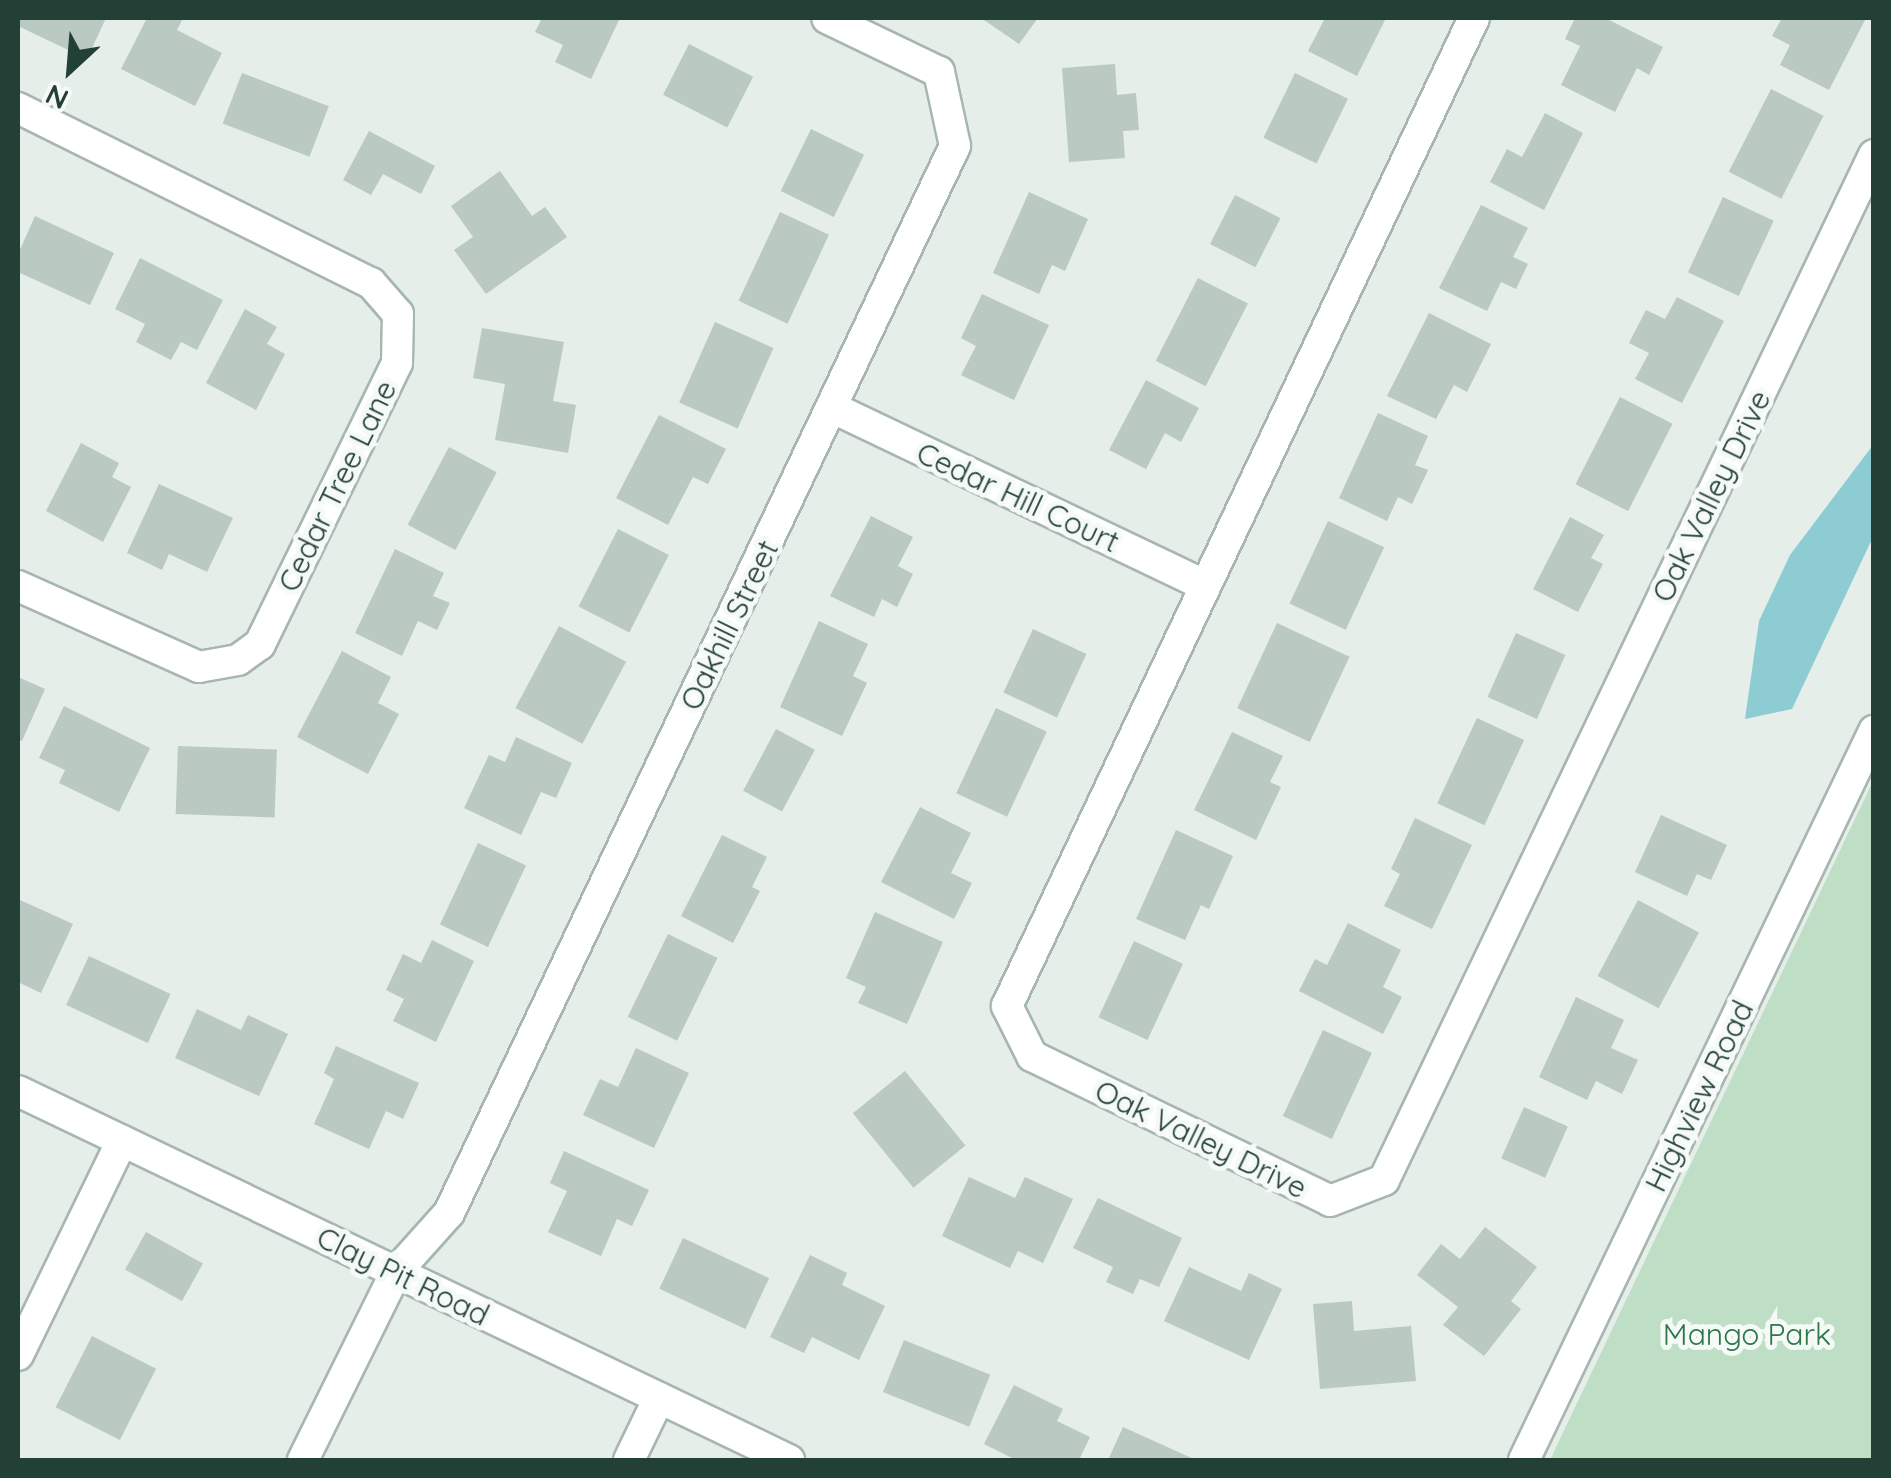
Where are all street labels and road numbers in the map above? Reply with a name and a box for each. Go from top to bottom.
street label: Cedar Tree Lane [270,375,404,597]
street label: Oak Valley Drive [1644,384,1778,608]
street label: Cedar Hill Court [911,434,1125,560]
street label: Oakhill Street [672,534,786,716]
street label: Highview Road [1637,995,1761,1197]
street label: Oak Valley Drive [1089,1072,1313,1206]
street label: Clay Pit Road [311,1219,495,1333]

